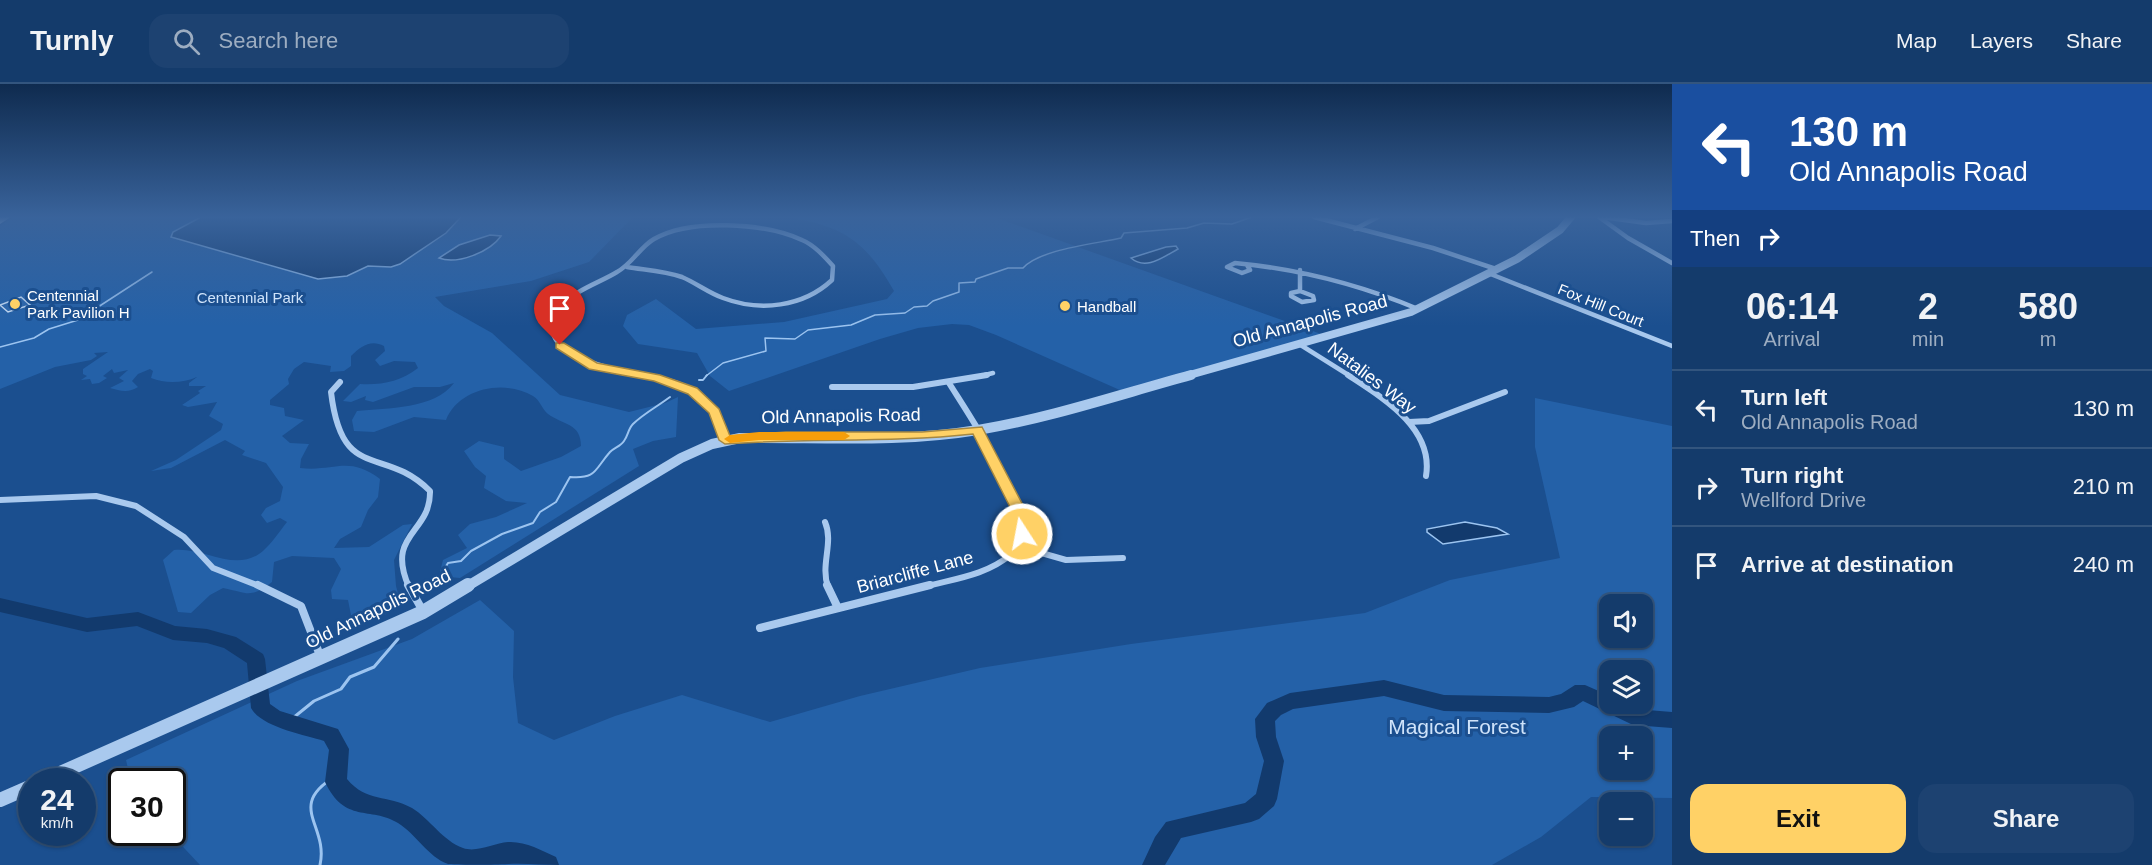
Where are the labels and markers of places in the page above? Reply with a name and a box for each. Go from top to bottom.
pin [534,283,585,345]
place label: Centennial Park Pavilion H [27,287,130,321]
marker: Centennial Park Pavilion H [8,297,22,311]
place label: Handball [1077,298,1136,315]
marker: Handball [1058,299,1072,313]

